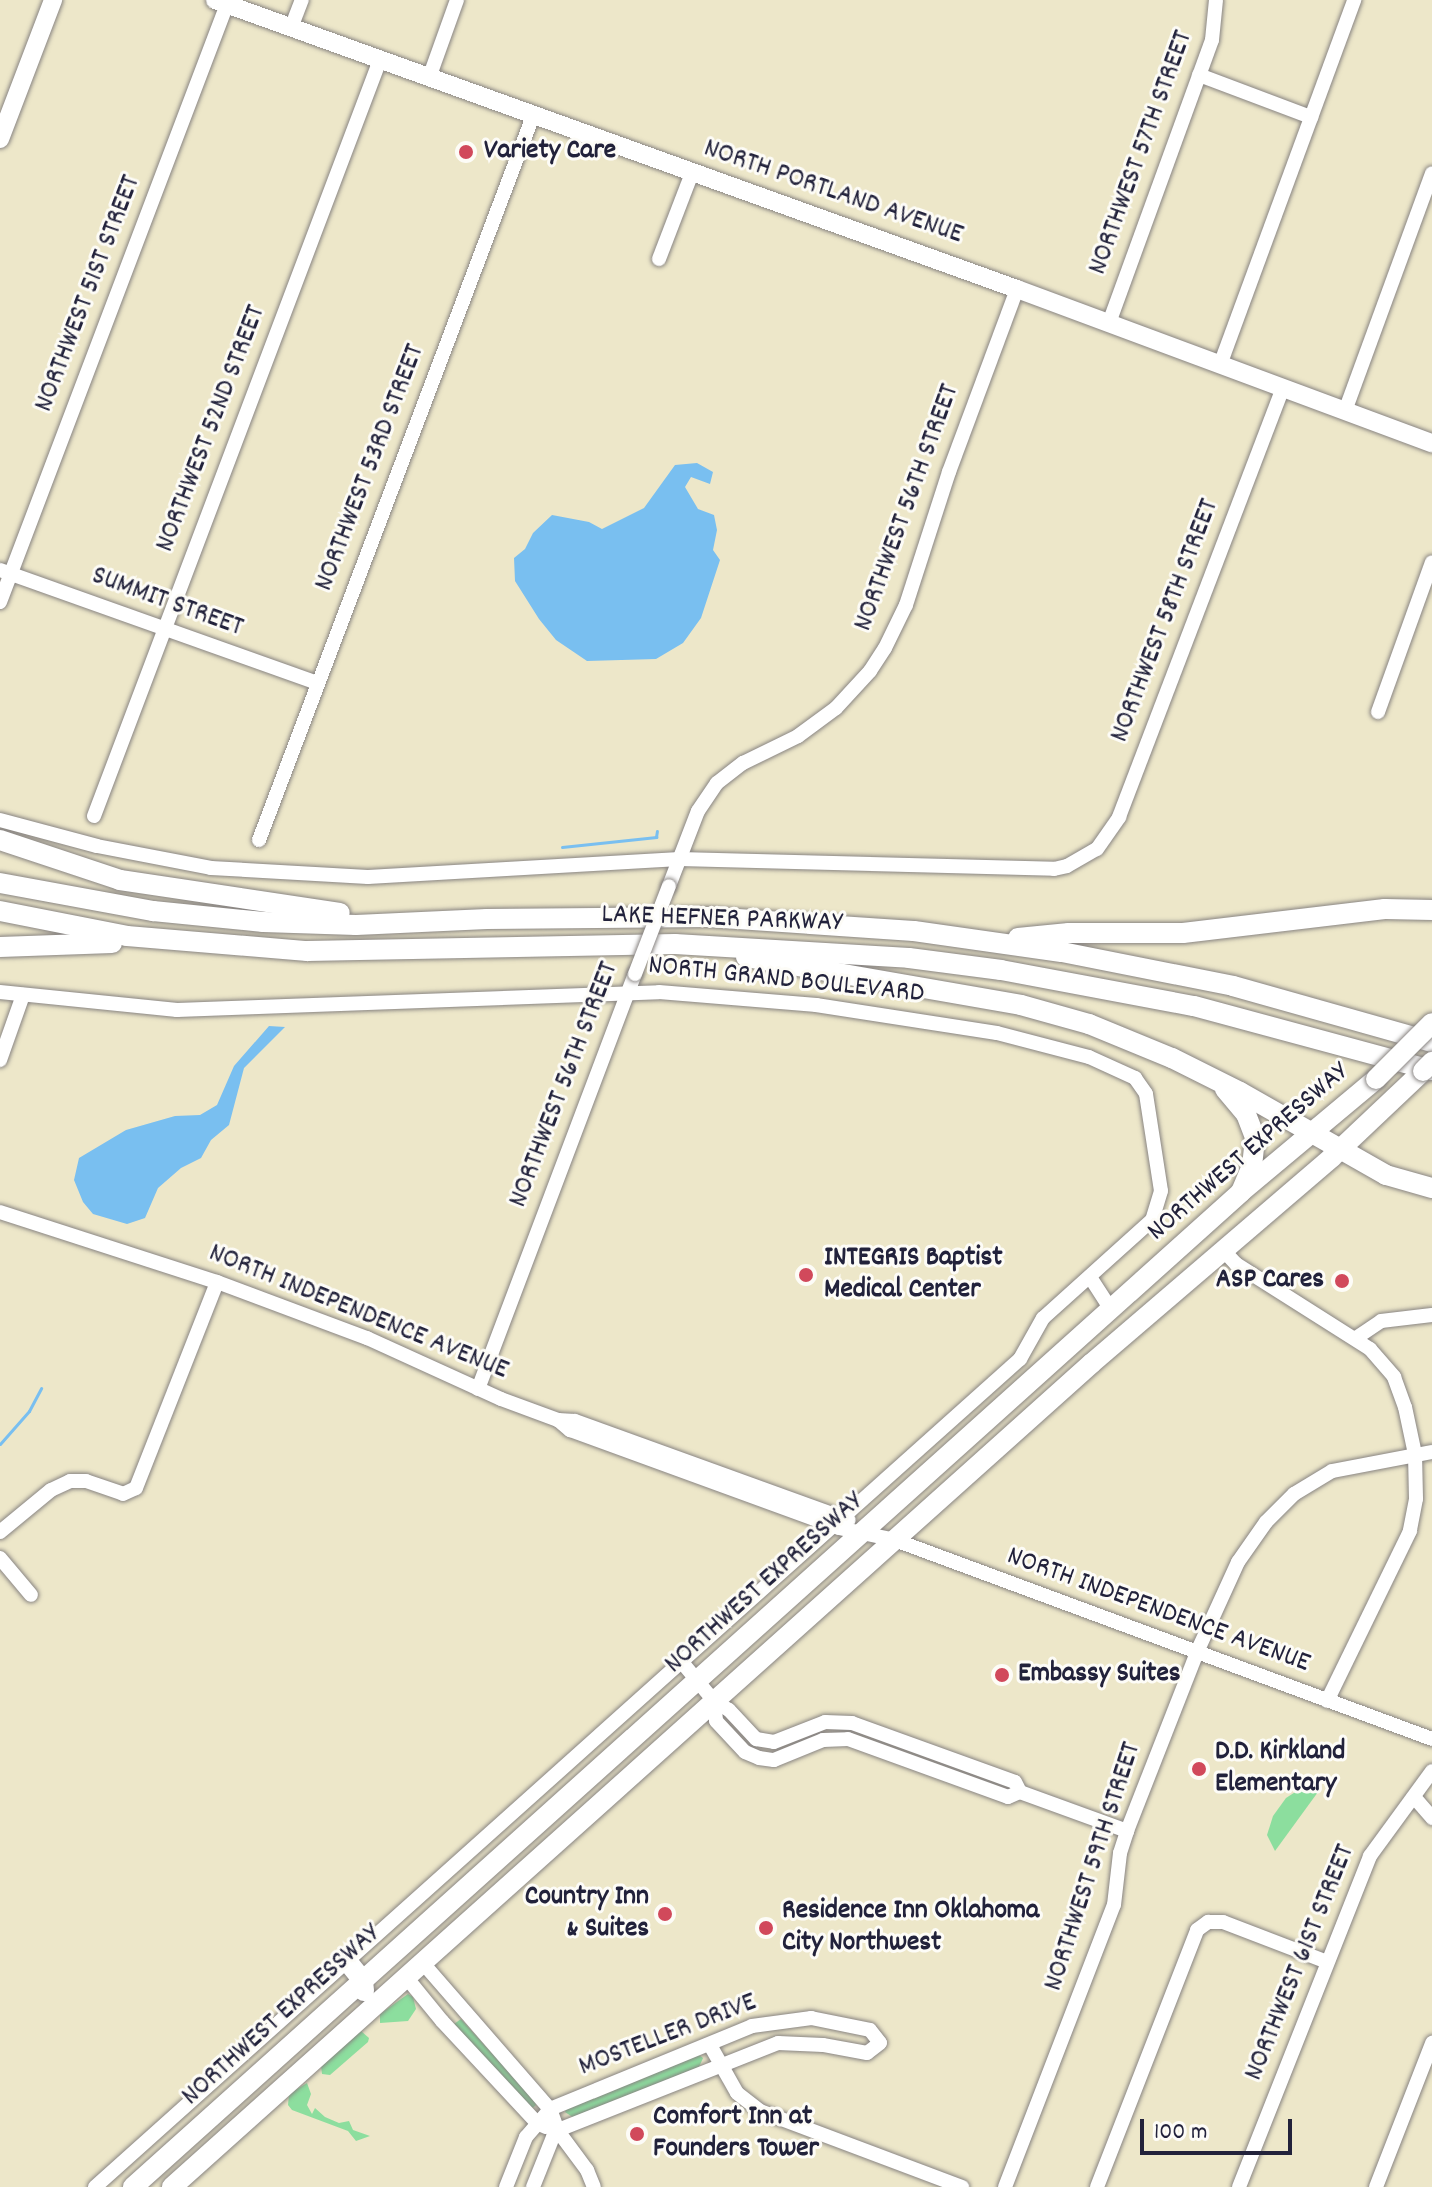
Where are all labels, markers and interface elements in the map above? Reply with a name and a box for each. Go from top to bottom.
street label: NORTHWEST 57TH STREET [1082,26,1202,280]
street label: NORTH PORTLAND AVENUE [699,133,967,253]
place label: Variety Care [484,135,616,169]
marker: Variety Care [455,141,477,163]
street label: NORTHWEST 51ST STREET [28,171,150,417]
street label: NORTHWEST 52ND STREET [149,301,275,557]
street label: NORTHWEST 53RD STREET [308,340,434,596]
street label: NORTHWEST 56TH STREET [848,380,968,636]
street label: NORTHWEST 58TH STREET [1104,495,1228,747]
street label: SUMMIT STREET [87,560,247,646]
street label: LAKE HEFNER PARKWAY [601,899,843,941]
street label: NORTH GRAND BOULEVARD [646,950,926,1012]
street label: NORTHWEST 56TH STREET [503,957,627,1213]
street label: NORTHWEST EXPRESSWAY [1141,1056,1357,1250]
street label: NORTH INDEPENDENCE AVENUE [203,1238,513,1388]
place label: INTEGRIS Baptist Medical Center [824,1242,1003,1308]
marker: INTEGRIS Baptist Medical Center [795,1264,817,1286]
place label: ASP Cares [1216,1264,1324,1298]
marker: ASP Cares [1331,1270,1353,1292]
street label: NORTHWEST EXPRESSWAY [659,1486,871,1682]
street label: NORTH INDEPENDENCE AVENUE [1002,1541,1314,1681]
place label: Embassy Suites [1018,1658,1181,1692]
marker: Embassy Suites [993,1666,1011,1684]
place label: D.D. Kirkland Elementary [1215,1736,1345,1802]
street label: NORTHWEST 59TH STREET [1038,1738,1150,1996]
marker: D.D. Kirkland Elementary [1190,1760,1208,1778]
street label: NORTHWEST 61ST STREET [1238,1840,1364,2086]
place label: Country Inn & Suites [525,1881,649,1947]
place label: Residence Inn Oklahoma City Northwest [782,1895,1039,1961]
marker: Country Inn & Suites [656,1905,674,1923]
street label: NORTHWEST EXPRESSWAY [176,1918,388,2114]
marker: Residence Inn Oklahoma City Northwest [757,1919,775,1937]
street label: MOSTELLER DRIVE [575,1987,761,2085]
place label: Comfort Inn at Founders Tower [653,2101,819,2167]
scale bar [1144,2103,1296,2153]
text: 100 m [1154,2116,1207,2150]
marker: Comfort Inn at Founders Tower [628,2125,646,2143]

